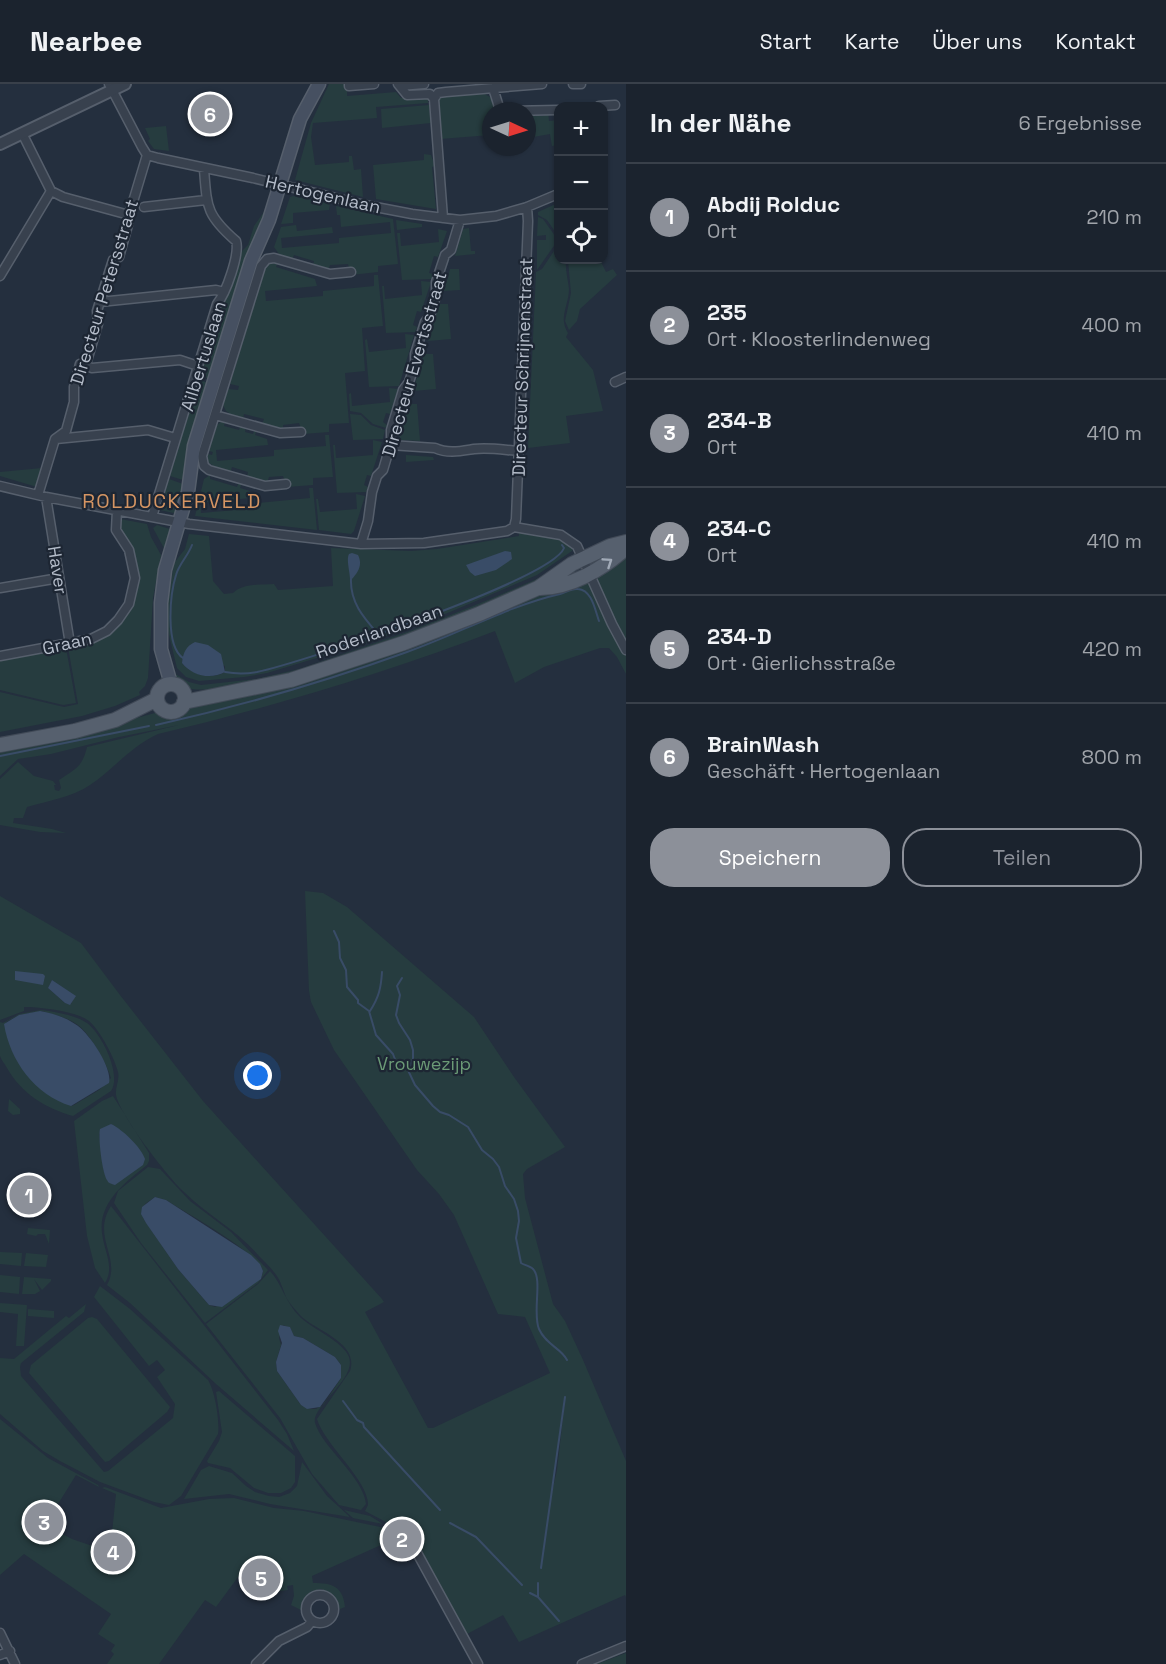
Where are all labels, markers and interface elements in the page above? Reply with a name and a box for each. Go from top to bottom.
text: Nearbee [30,23,142,59]
text: Start [760,28,812,55]
text: Karte [845,28,899,55]
text: Über uns [932,28,1022,55]
text: Kontakt [1055,28,1136,55]
pin: 6 [190,92,230,136]
north arrow [482,102,536,156]
map controls [554,102,608,264]
button: + [554,102,608,156]
text: In der Nähe [650,106,791,140]
text: 6 Ergebnisse [1019,110,1142,136]
button: − [554,156,608,210]
street label: Hertogenlaan [263,170,383,218]
text: Abdij Rolduc [707,190,840,218]
street label: Directeur Petersstraat [65,196,143,388]
text: 1 [665,204,674,230]
text: 210 m [1086,204,1142,230]
button: locate [554,210,608,264]
text: Ort [707,218,737,244]
street label: Directeur Schrijnenstraat [507,257,537,477]
street label: Directeur Evertsstraat [376,269,452,459]
street label: Ailbertuslaan [175,298,231,414]
text: 235 [707,298,747,326]
text: 2 [664,312,675,338]
text: 400 m [1082,312,1142,338]
text: Ort · Kloosterlindenweg [707,326,931,352]
text: 234-B [707,406,772,434]
text: 3 [663,420,676,446]
text: 410 m [1086,420,1142,446]
text: Ort [707,434,737,460]
district label: ROLDUCKERVELD [82,488,262,514]
text: 234-C [707,514,771,542]
text: 4 [663,528,676,554]
text: 410 m [1086,528,1142,554]
text: Ort [707,542,737,568]
street label: Haver [43,544,73,596]
one-way arrow [601,558,612,569]
street label: Roderlandbaan [313,599,445,663]
text: 234-D [707,622,772,650]
street label: Graan [40,626,94,660]
text: 5 [664,636,676,662]
text: 420 m [1082,636,1142,662]
text: Ort · Gierlichsstraße [707,650,896,676]
text: BrainWash [707,730,820,758]
text: 6 [663,744,676,770]
text: 800 m [1082,744,1142,770]
text: Geschäft · Hertogenlaan [707,758,940,784]
button: Speichern [650,828,890,887]
button: Teilen [902,828,1142,887]
park label: Vrouwezijp [377,1052,471,1075]
your location [243,1061,272,1090]
pin: 1 [9,1172,48,1218]
pin: 3 [24,1500,63,1544]
pin: 2 [382,1516,422,1562]
pin: 4 [94,1530,132,1574]
pin: 5 [242,1556,280,1600]

